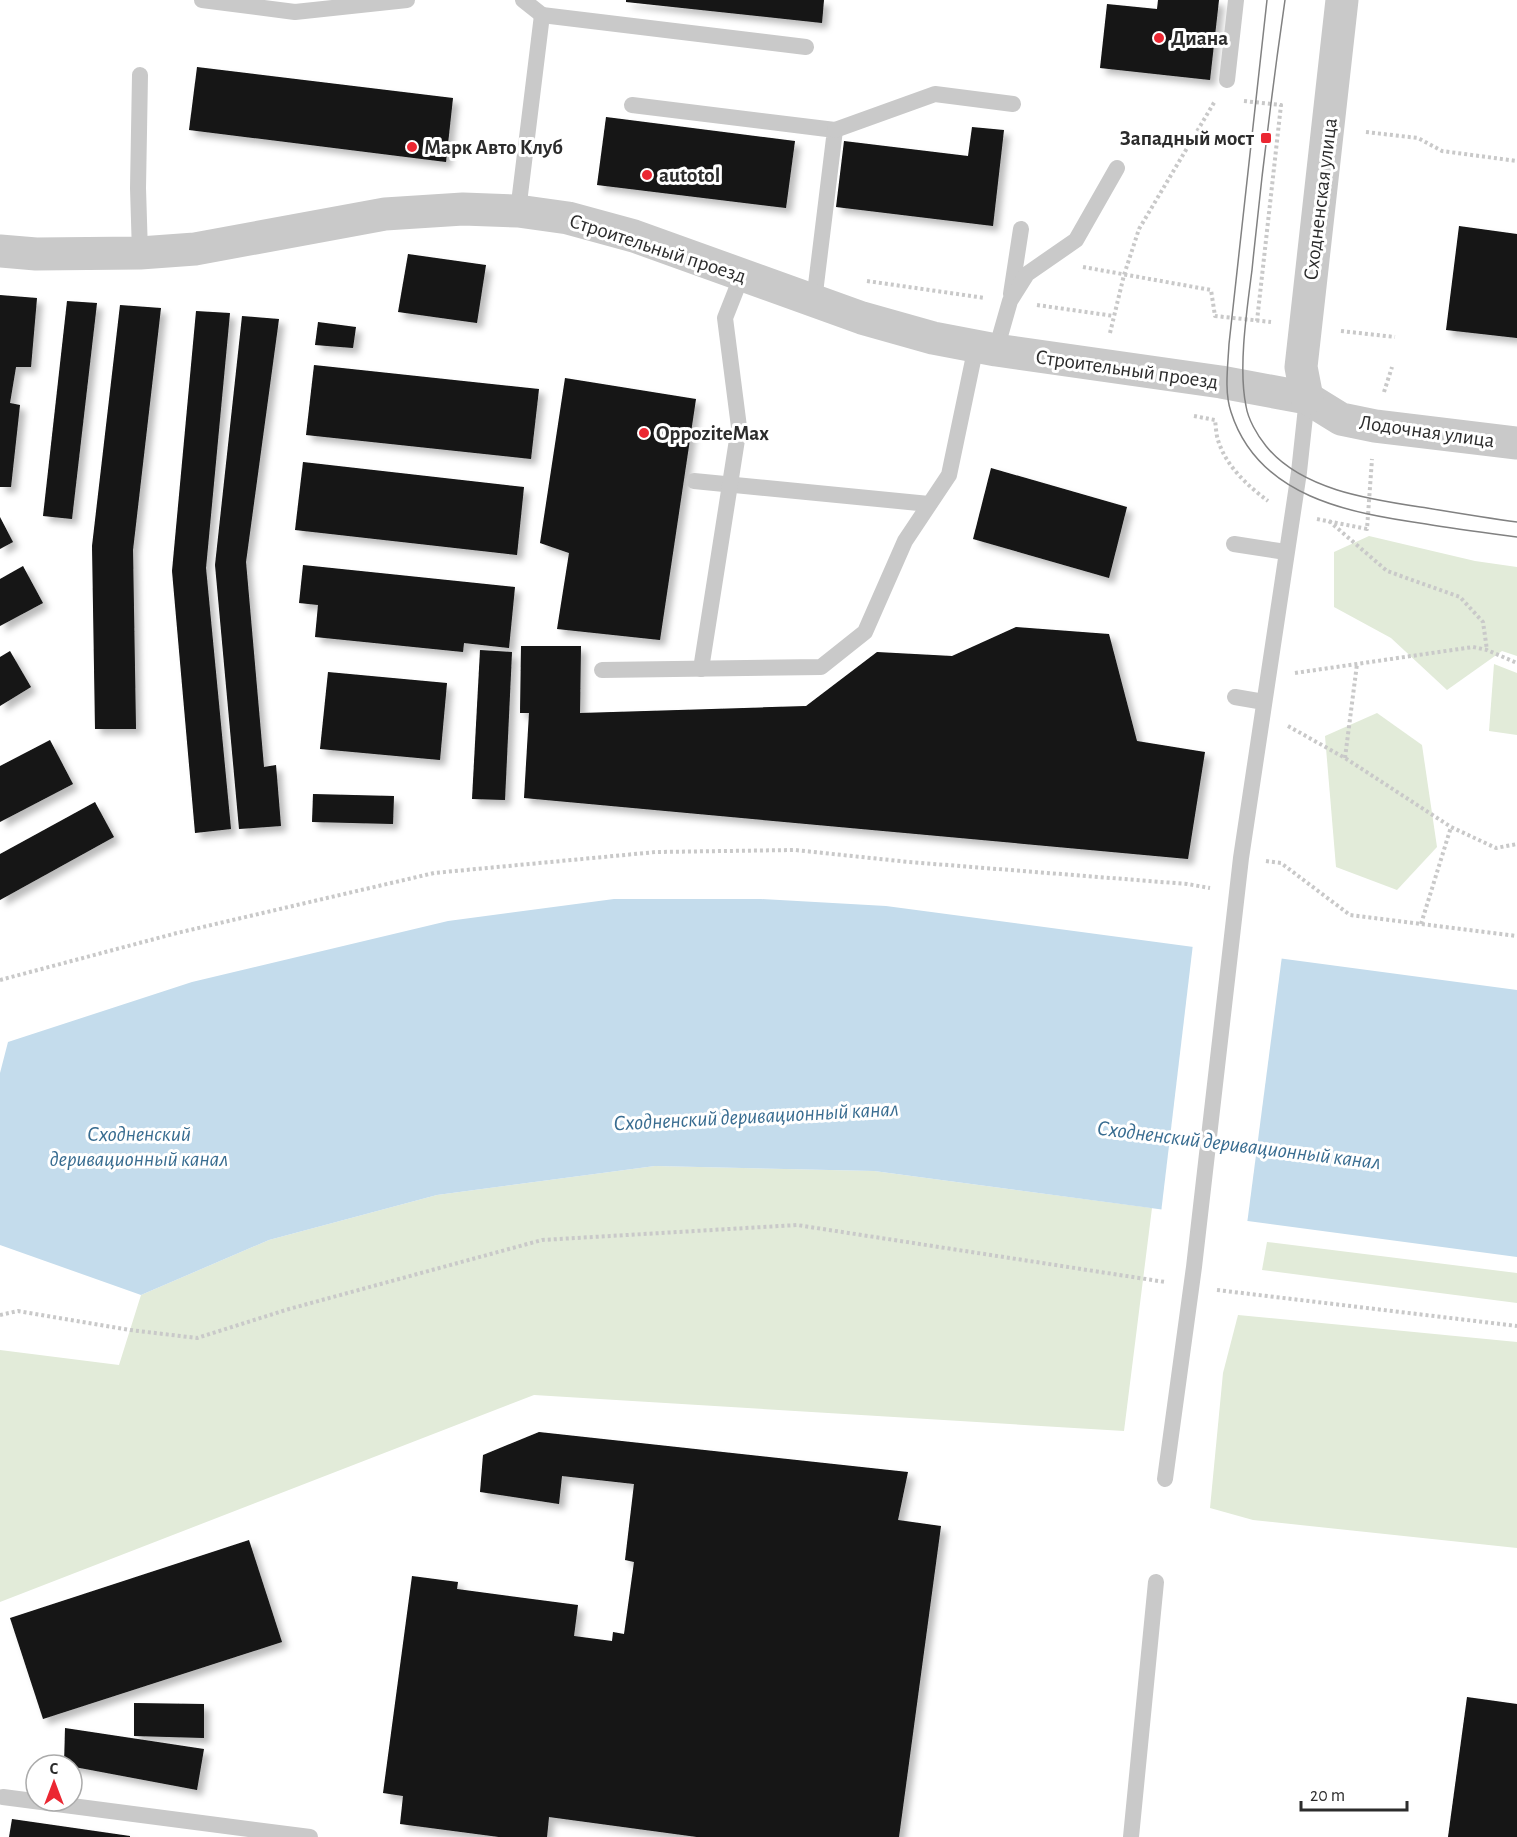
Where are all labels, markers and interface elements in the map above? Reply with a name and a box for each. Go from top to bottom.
place label: Диана [1171,28,1228,49]
marker: Диана [1152,31,1166,45]
street label: Сходненская улица [1300,116,1341,281]
place label: Западный мост [1120,128,1255,149]
marker: Западный мост [1259,131,1273,145]
place label: Марк Авто Клуб [424,137,563,158]
marker: Марк Авто Клуб [405,140,419,154]
place label: autotol [659,165,720,186]
marker: autotol [640,168,654,182]
street label: Строительный проезд [567,210,749,287]
street label: Строительный проезд [1034,346,1220,393]
street label: Лодочная улица [1358,412,1496,451]
place label: OppoziteMax [656,423,769,444]
marker: OppoziteMax [637,426,651,440]
water label: Сходненский деривационный канал [613,1098,899,1135]
water label: Сходненский деривационный канал [1096,1117,1382,1174]
water label: Сходненский деривационный канал [50,1123,228,1171]
north arrow [24,1753,84,1813]
text: С [50,1761,59,1777]
scale bar [1301,1774,1408,1812]
text: 20 m [1310,1787,1345,1805]

